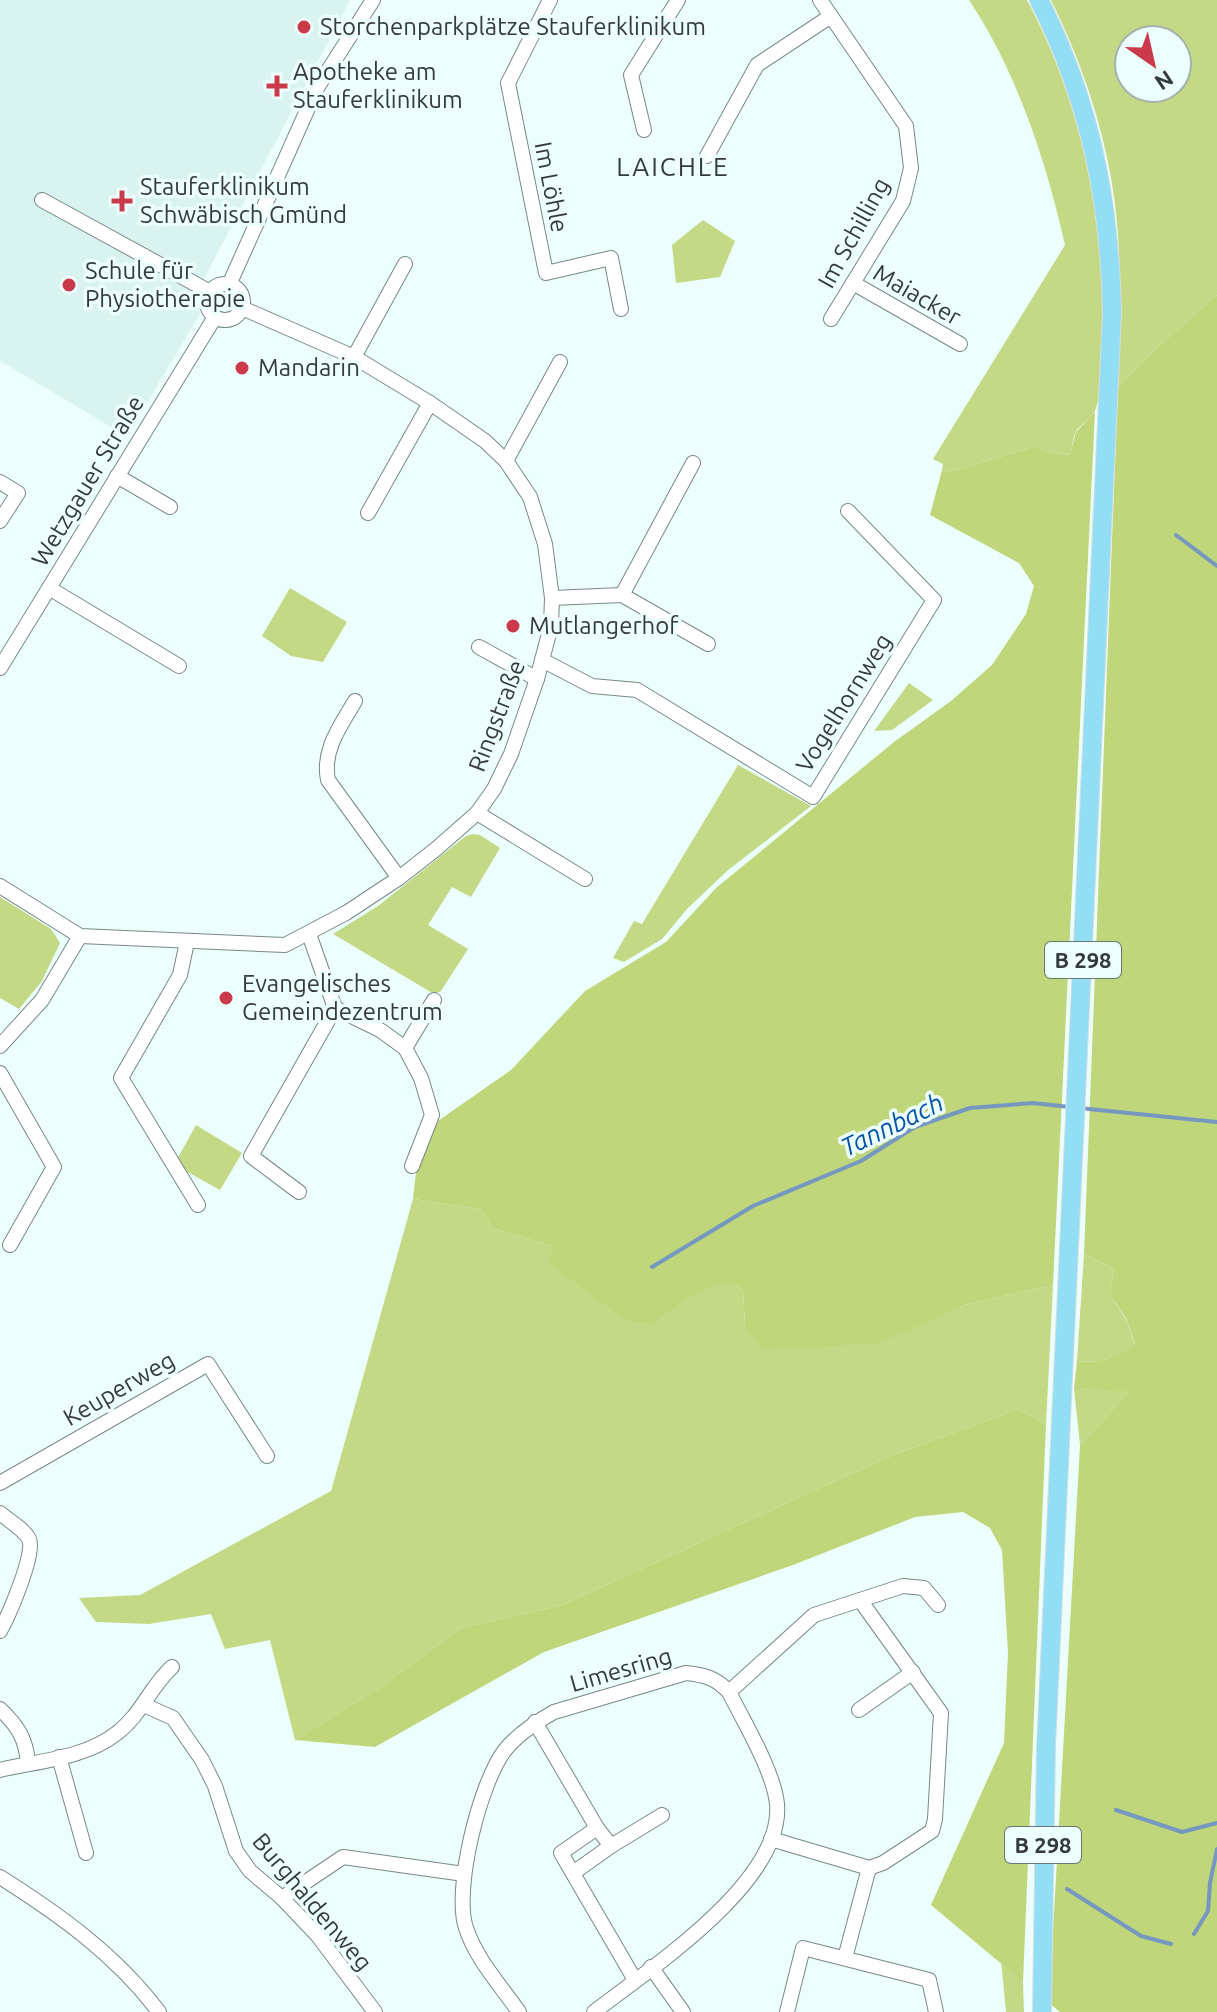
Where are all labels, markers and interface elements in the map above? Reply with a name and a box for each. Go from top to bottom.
place label: Storchenparkplätze Stauferklinikum [320,13,706,40]
marker: Storchenparkplätze Stauferklinikum [295,18,313,36]
north arrow [1113,24,1193,104]
place label: Apotheke am Stauferklinikum [293,58,463,113]
text: N [1151,66,1178,96]
marker: Apotheke am Stauferklinikum [268,77,286,95]
street label: Im Löhle [529,139,574,235]
district label: LAICHLE [616,152,730,181]
place label: Stauferklinikum Schwäbisch Gmünd [140,173,347,228]
street label: Im Schilling [812,173,895,292]
marker: Stauferklinikum Schwäbisch Gmünd [111,190,133,212]
place label: Schule für Physiotherapie [85,257,246,312]
street label: Maiacker [869,259,966,330]
marker: Schule für Physiotherapie [60,276,78,294]
place label: Mandarin [258,354,360,381]
marker: Mandarin [233,359,251,377]
street label: Wetzgauer Straße [26,391,149,571]
place label: Mutlangerhof [529,612,679,639]
marker: Mutlangerhof [504,617,522,635]
street label: Vogelhornweg [790,629,897,777]
street label: Ringstraße [463,656,530,775]
road number: B 298 [1045,942,1121,978]
place label: Evangelisches Gemeindezentrum [242,970,443,1025]
marker: Evangelisches Gemeindezentrum [217,989,235,1007]
water label: Tannbach [836,1087,948,1162]
street label: Keuperweg [58,1346,179,1431]
street label: Limesring [567,1642,675,1697]
road number: B 298 [1005,1827,1081,1863]
street label: Burghaldenweg [247,1828,378,1976]

